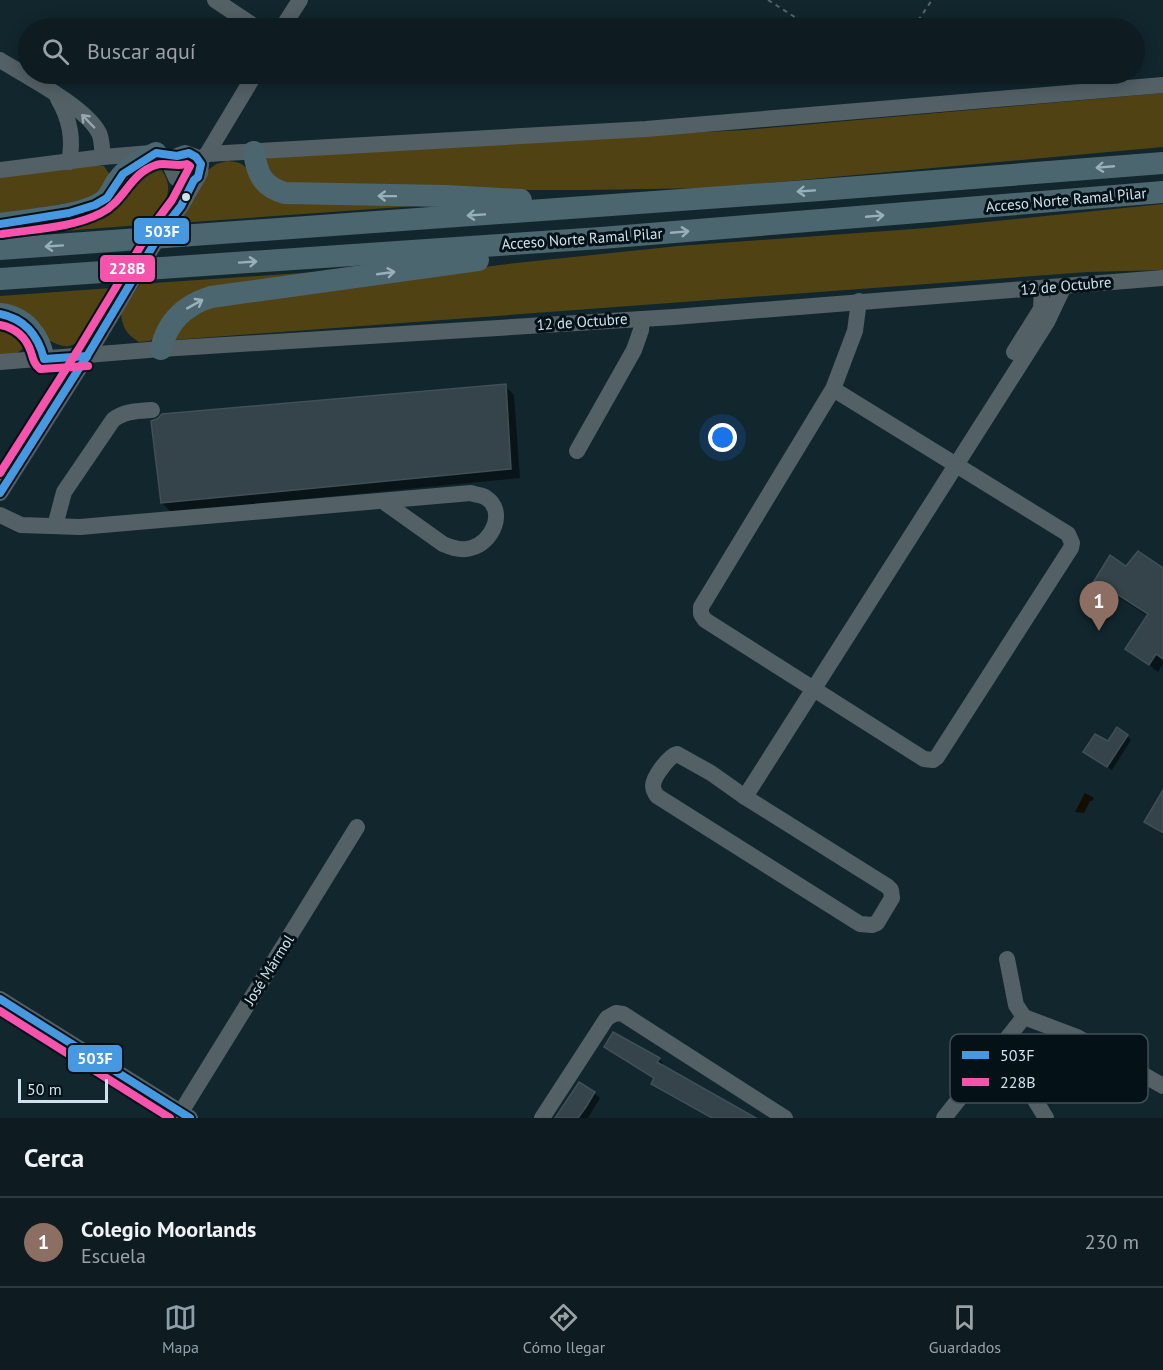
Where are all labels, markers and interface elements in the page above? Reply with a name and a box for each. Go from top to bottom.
search box [18,18,1145,84]
icon: search [39,35,72,68]
text: Buscar aquí [87,37,196,65]
one-way arrow [80,113,95,128]
one-way arrow [1095,162,1115,173]
street label: Acceso Norte Ramal Pilar [985,183,1147,216]
one-way arrow [796,186,816,197]
one-way arrow [378,190,398,202]
unlabelled marker [180,191,192,203]
one-way arrow [466,210,486,221]
one-way arrow [864,210,884,221]
line badge: 503F [133,217,190,245]
text: 503F [144,221,180,241]
street label: Acceso Norte Ramal Pilar [501,223,663,254]
one-way arrow [670,226,690,237]
one-way arrow [44,240,64,251]
line badge: 228B [99,254,156,283]
one-way arrow [238,256,258,267]
text: 228B [109,258,145,278]
one-way arrow [376,267,396,278]
street label: 12 de Octubre [1020,272,1112,299]
one-way arrow [185,298,203,309]
street label: 12 de Octubre [536,309,628,334]
your location [708,423,737,452]
pin: 1 [1080,582,1118,631]
street label: José Mármol [239,931,298,1009]
legend [950,1034,1148,1103]
line badge: 503F [67,1044,123,1073]
text: 503F [1000,1045,1034,1065]
text: 503F [77,1048,113,1068]
text: 228B [1000,1072,1036,1092]
scale bar [18,1076,108,1104]
text: 50 m [27,1079,62,1099]
text: Cerca [24,1141,84,1174]
text: Colegio Moorlands [81,1215,256,1243]
text: 1 [38,1229,49,1255]
text: 230 m [1085,1229,1139,1255]
text: Escuela [81,1243,146,1269]
tab: Mapa [162,1301,199,1357]
tab: Cómo llegar [523,1301,605,1357]
tab: Guardados [929,1301,1001,1357]

